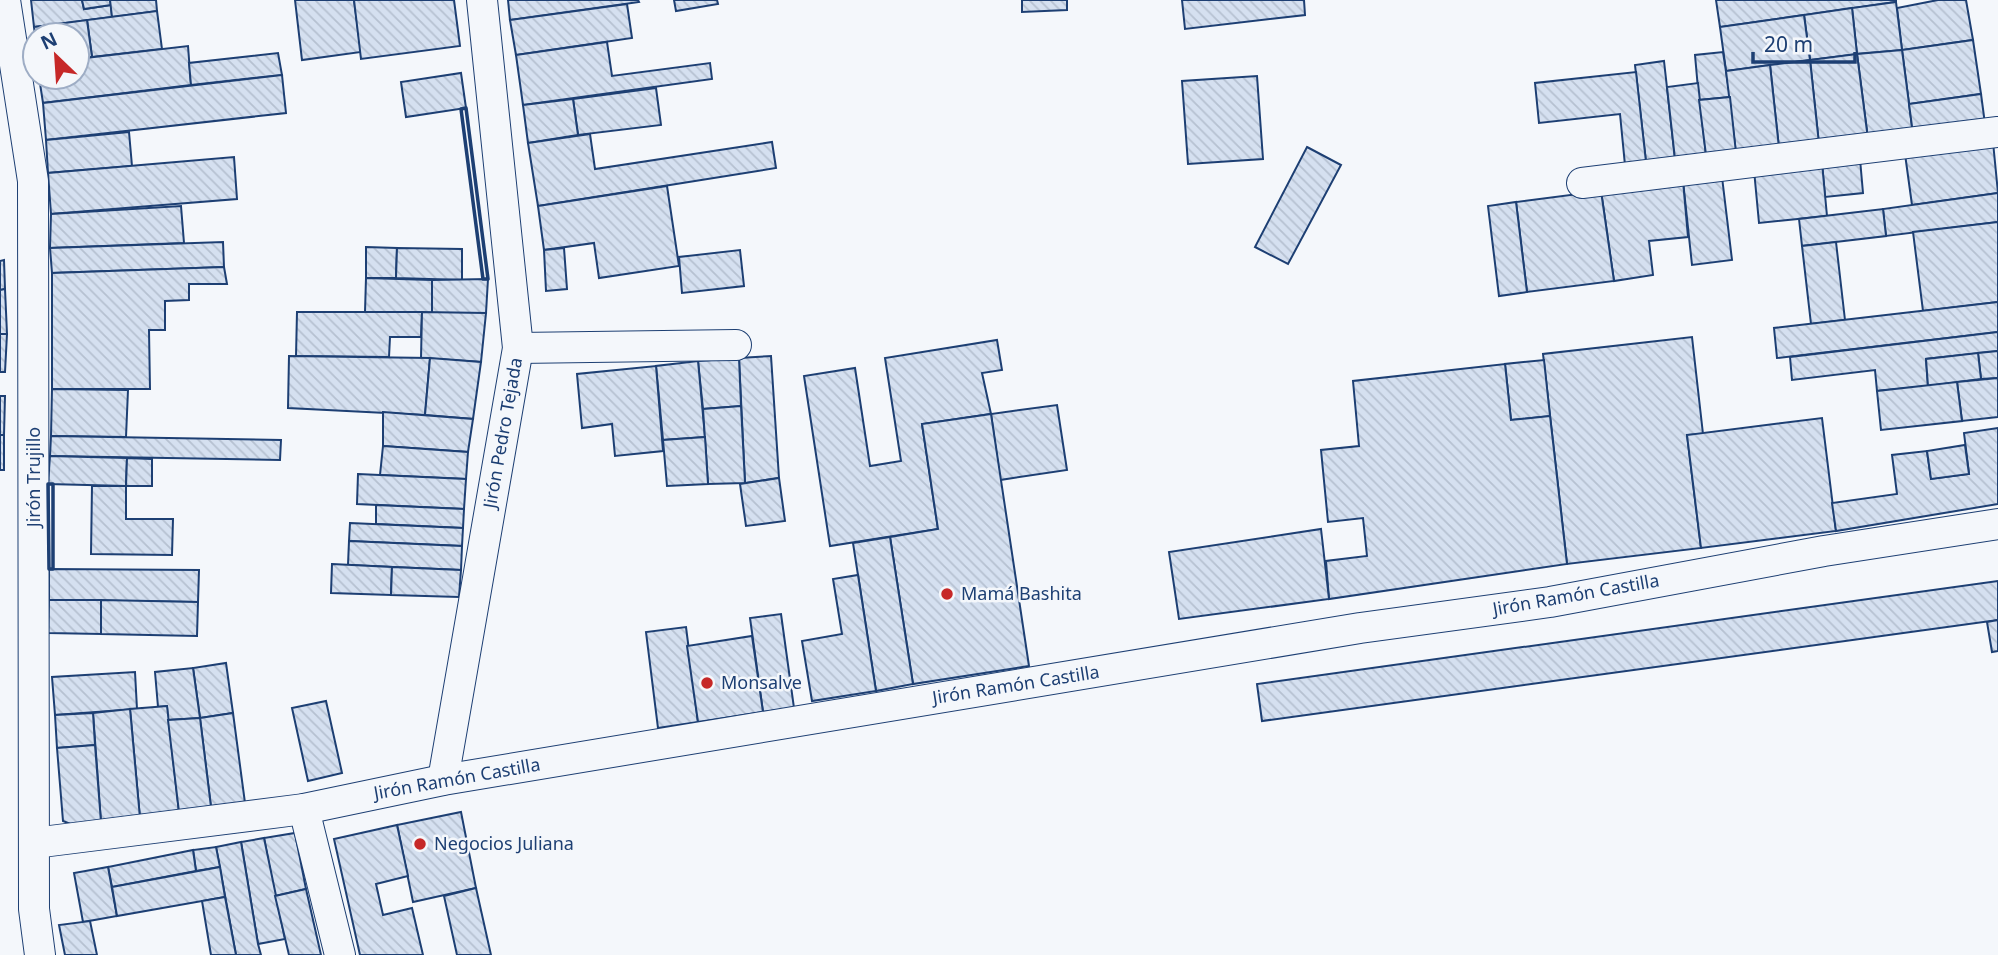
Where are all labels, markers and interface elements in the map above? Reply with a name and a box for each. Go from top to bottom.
north arrow [21,21,91,91]
scale bar [1753,21,1854,65]
text: N [36,26,61,56]
text: 20 m [1764,30,1813,58]
street label: Jirón Pedro Tejada [477,355,527,512]
street label: Jirón Trujillo [21,427,45,529]
street label: Jirón Ramón Castilla [1489,568,1661,621]
place label: Mamá Bashita [961,581,1082,605]
marker: Mamá Bashita [939,586,955,602]
street label: Jirón Ramón Castilla [929,659,1101,709]
place label: Monsalve [721,670,802,694]
marker: Monsalve [699,675,715,691]
street label: Jirón Ramón Castilla [370,752,542,805]
place label: Negocios Juliana [434,831,574,855]
marker: Negocios Juliana [412,836,428,852]

